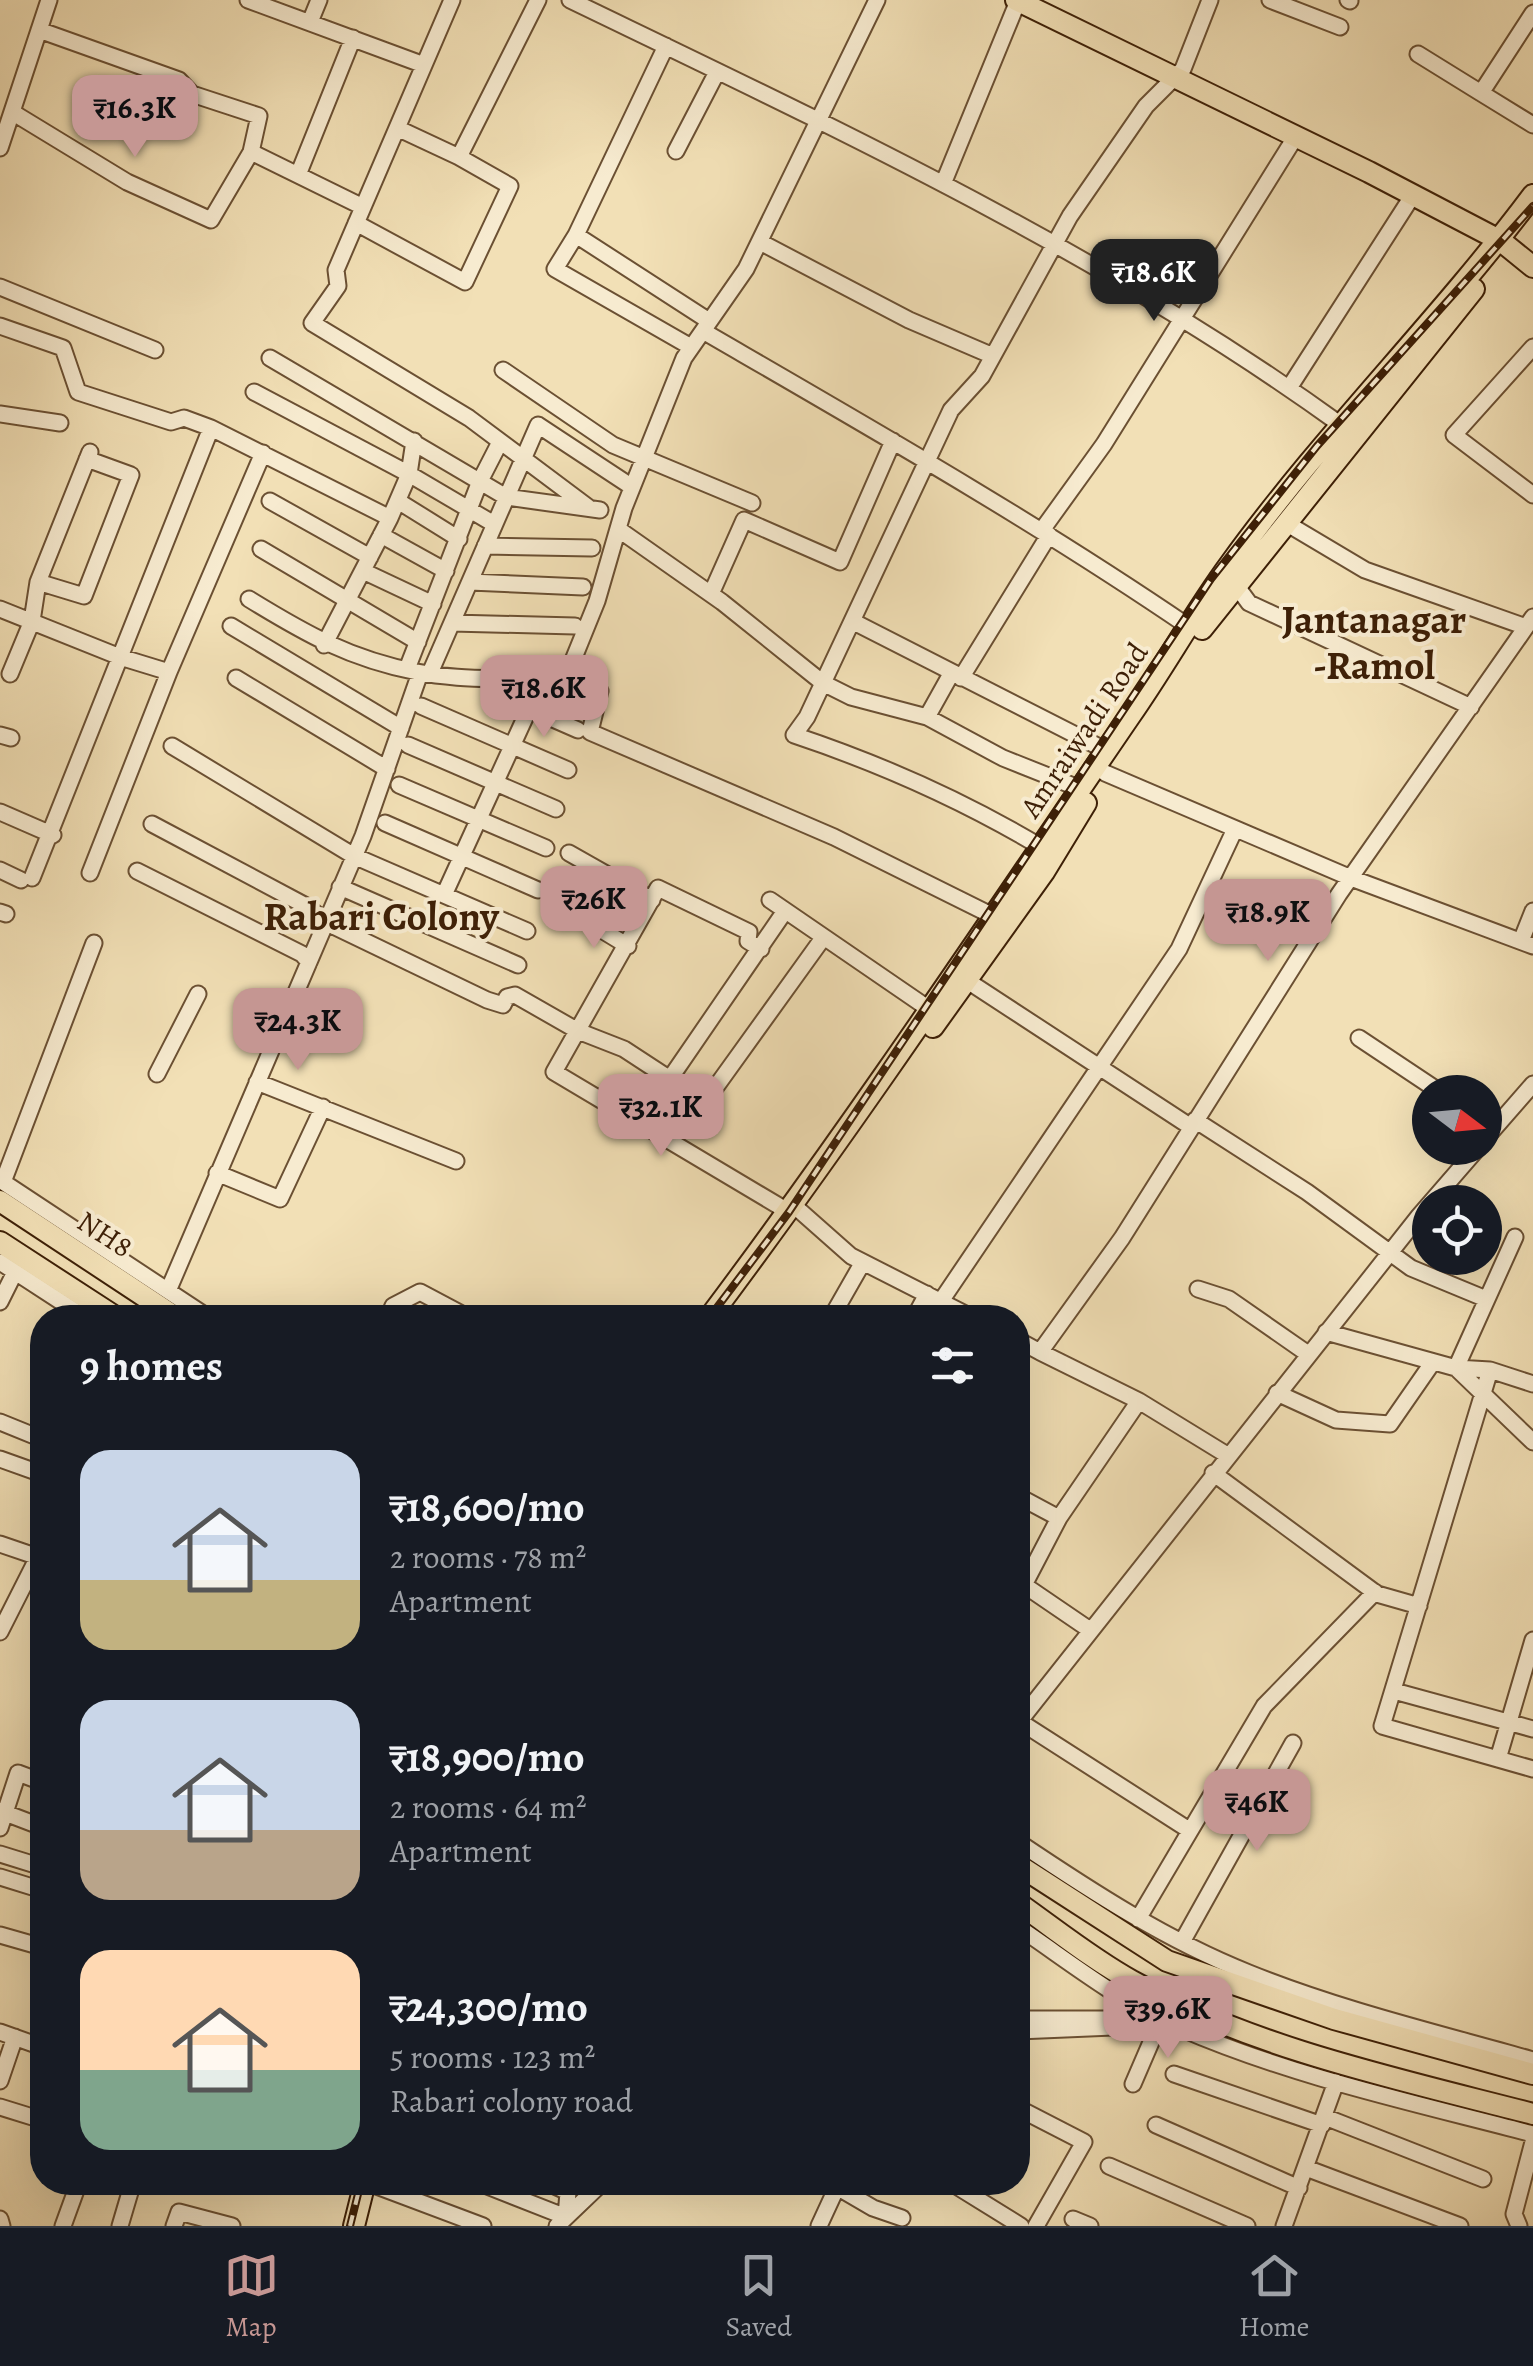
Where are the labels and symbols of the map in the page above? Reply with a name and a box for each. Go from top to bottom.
pin: ₹16.3K [54,75,216,160]
pin: ₹18.6K [1073,239,1235,324]
district label: Jantanagar -Ramol [1282,592,1466,693]
street label: Amraiwadi Road [1010,634,1158,826]
pin: ₹18.6K [463,655,625,740]
pin: ₹26K [535,866,653,951]
pin: ₹18.9K [1187,879,1349,964]
district label: Rabari Colony [263,889,500,944]
pin: ₹24.3K [217,988,379,1073]
pin: ₹32.1K [580,1074,742,1159]
north arrow [1412,1075,1502,1165]
street label: NH8 [69,1201,141,1267]
pin: ₹46K [1198,1769,1316,1854]
pin: ₹39.6K [1087,1976,1249,2061]

